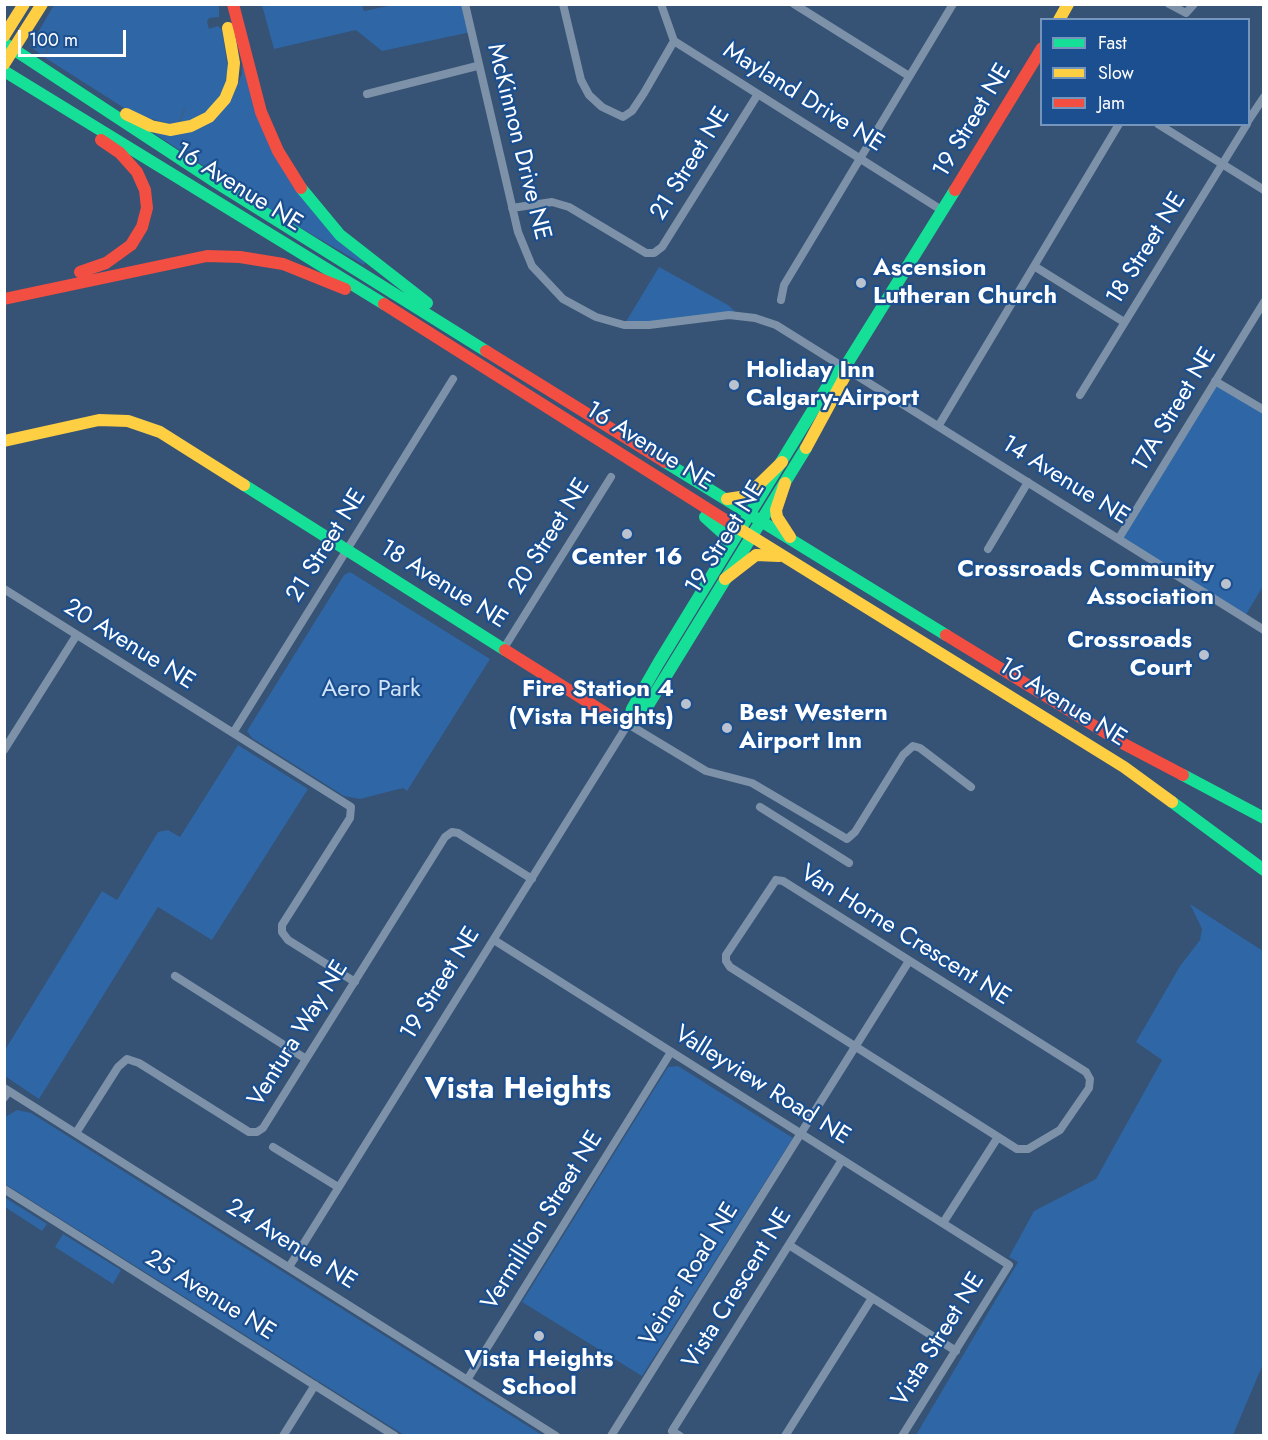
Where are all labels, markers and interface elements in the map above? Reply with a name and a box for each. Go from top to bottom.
scale bar [21,18,129,56]
legend [1040,18,1250,126]
text: 100 m [29,27,78,53]
text: Fast [1098,30,1127,56]
street label: Mayland Drive NE [717,37,889,159]
street label: McKinnon Drive NE [480,41,556,243]
street label: 19 Street NE [928,59,1018,183]
text: Slow [1098,60,1134,86]
text: Jam [1098,90,1125,116]
street label: 21 Street NE [645,102,737,226]
street label: 16 Avenue NE [169,137,307,239]
street label: 18 Street NE [1101,187,1193,311]
place label: Ascension Lutheran Church [873,255,1057,311]
marker: Ascension Lutheran Church [854,276,868,290]
street label: 17A Street NE [1127,342,1223,478]
place label: Holiday Inn Calgary-Airport [746,357,919,413]
marker: Holiday Inn Calgary-Airport [727,378,741,392]
street label: 16 Avenue NE [580,396,718,498]
street label: 14 Avenue NE [996,430,1134,532]
street label: 20 Street NE [503,474,597,600]
street label: 19 Street NE [680,476,772,600]
street label: 21 Street NE [281,484,373,608]
marker: Center 16 [620,527,634,541]
street label: 18 Avenue NE [374,534,512,636]
place label: Center 16 [571,544,683,572]
place label: Crossroads Community Association [957,556,1214,612]
marker: Crossroads Community Association [1219,577,1233,591]
street label: 20 Avenue NE [58,593,200,697]
place label: Crossroads Court [1067,627,1192,683]
marker: Crossroads Court [1197,648,1211,662]
street label: 16 Avenue NE [993,652,1131,754]
park label: Aero Park [321,676,421,704]
place label: Fire Station 4 (Vista Heights) [509,676,674,732]
marker: Fire Station 4 (Vista Heights) [679,697,693,711]
place label: Best Western Airport Inn [739,700,888,756]
marker: Best Western Airport Inn [720,721,734,735]
street label: Van Horne Crescent NE [794,859,1016,1013]
street label: 19 Street NE [395,922,487,1046]
street label: Ventura Way NE [243,956,355,1112]
street label: Valleyview Road NE [669,1020,855,1152]
district label: Vista Heights [425,1073,611,1109]
street label: Vermillion Street NE [476,1126,610,1316]
street label: 24 Avenue NE [220,1193,362,1297]
street label: Veiner Road NE [634,1198,746,1352]
street label: Vista Crescent NE [677,1203,799,1375]
street label: 25 Avenue NE [140,1245,280,1347]
street label: Vista Street NE [886,1268,992,1412]
marker: Vista Heights School [532,1329,546,1343]
place label: Vista Heights School [464,1346,614,1402]

